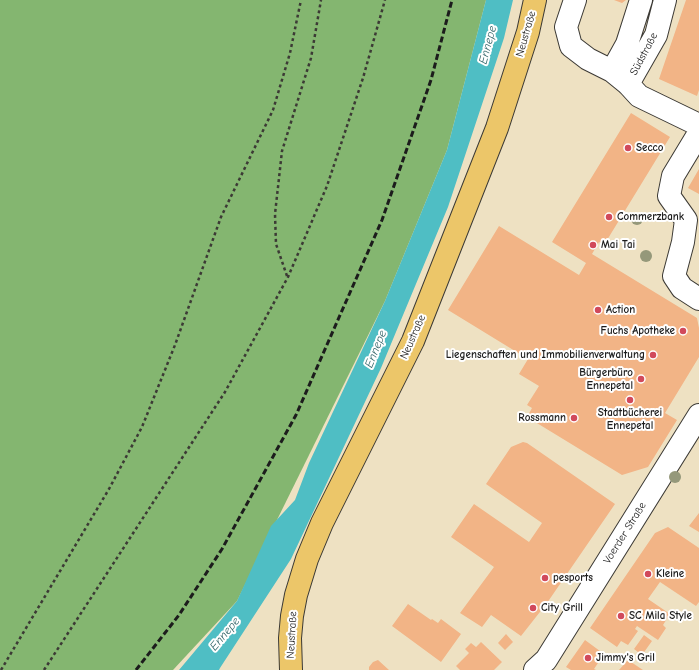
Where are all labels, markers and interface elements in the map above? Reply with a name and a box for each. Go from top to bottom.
street label: Neustraße [513,9,539,59]
water label: Ennepe [476,24,500,66]
street label: Südstraße [627,30,661,78]
place label: Secco [636,141,663,155]
marker: Secco [623,143,633,153]
place label: Commerzbank [617,210,684,224]
marker: Commerzbank [604,212,614,222]
place label: Mai Tai [601,238,635,252]
marker: Mai Tai [588,240,598,250]
place label: Action [606,303,635,317]
marker: Action [593,305,603,315]
street label: Neustraße [397,313,429,361]
place label: Fuchs Apotheke [600,324,675,338]
marker: Fuchs Apotheke [678,326,688,336]
water label: Ennepe [362,328,390,370]
place label: Liegenschaften und Immobilienverwaltung [446,348,645,362]
marker: Liegenschaften und Immobilienverwaltung [648,350,658,360]
place label: Bürgerbüro Ennepetal [579,366,633,392]
marker: Bürgerbüro Ennepetal [636,374,646,384]
marker: Stadtbücherei Ennepetal [625,395,635,405]
place label: Stadtbücherei Ennepetal [598,406,662,432]
place label: Rossmann [518,411,566,425]
marker: Rossmann [569,413,579,423]
street label: Voerder Straße [601,500,649,566]
place label: Kleine [656,567,684,581]
marker: Kleine [643,569,653,579]
place label: pesports [553,571,593,585]
marker: pesports [540,573,550,583]
place label: City Grill [541,601,583,615]
marker: City Grill [528,603,538,613]
place label: SC Mila Style [629,609,692,623]
street label: Neustraße [284,611,300,659]
marker: SC Mila Style [616,611,626,621]
water label: Ennepe [207,614,243,654]
place label: Jimmy's Gril [596,651,655,665]
marker: Jimmy's Gril [583,653,593,663]

